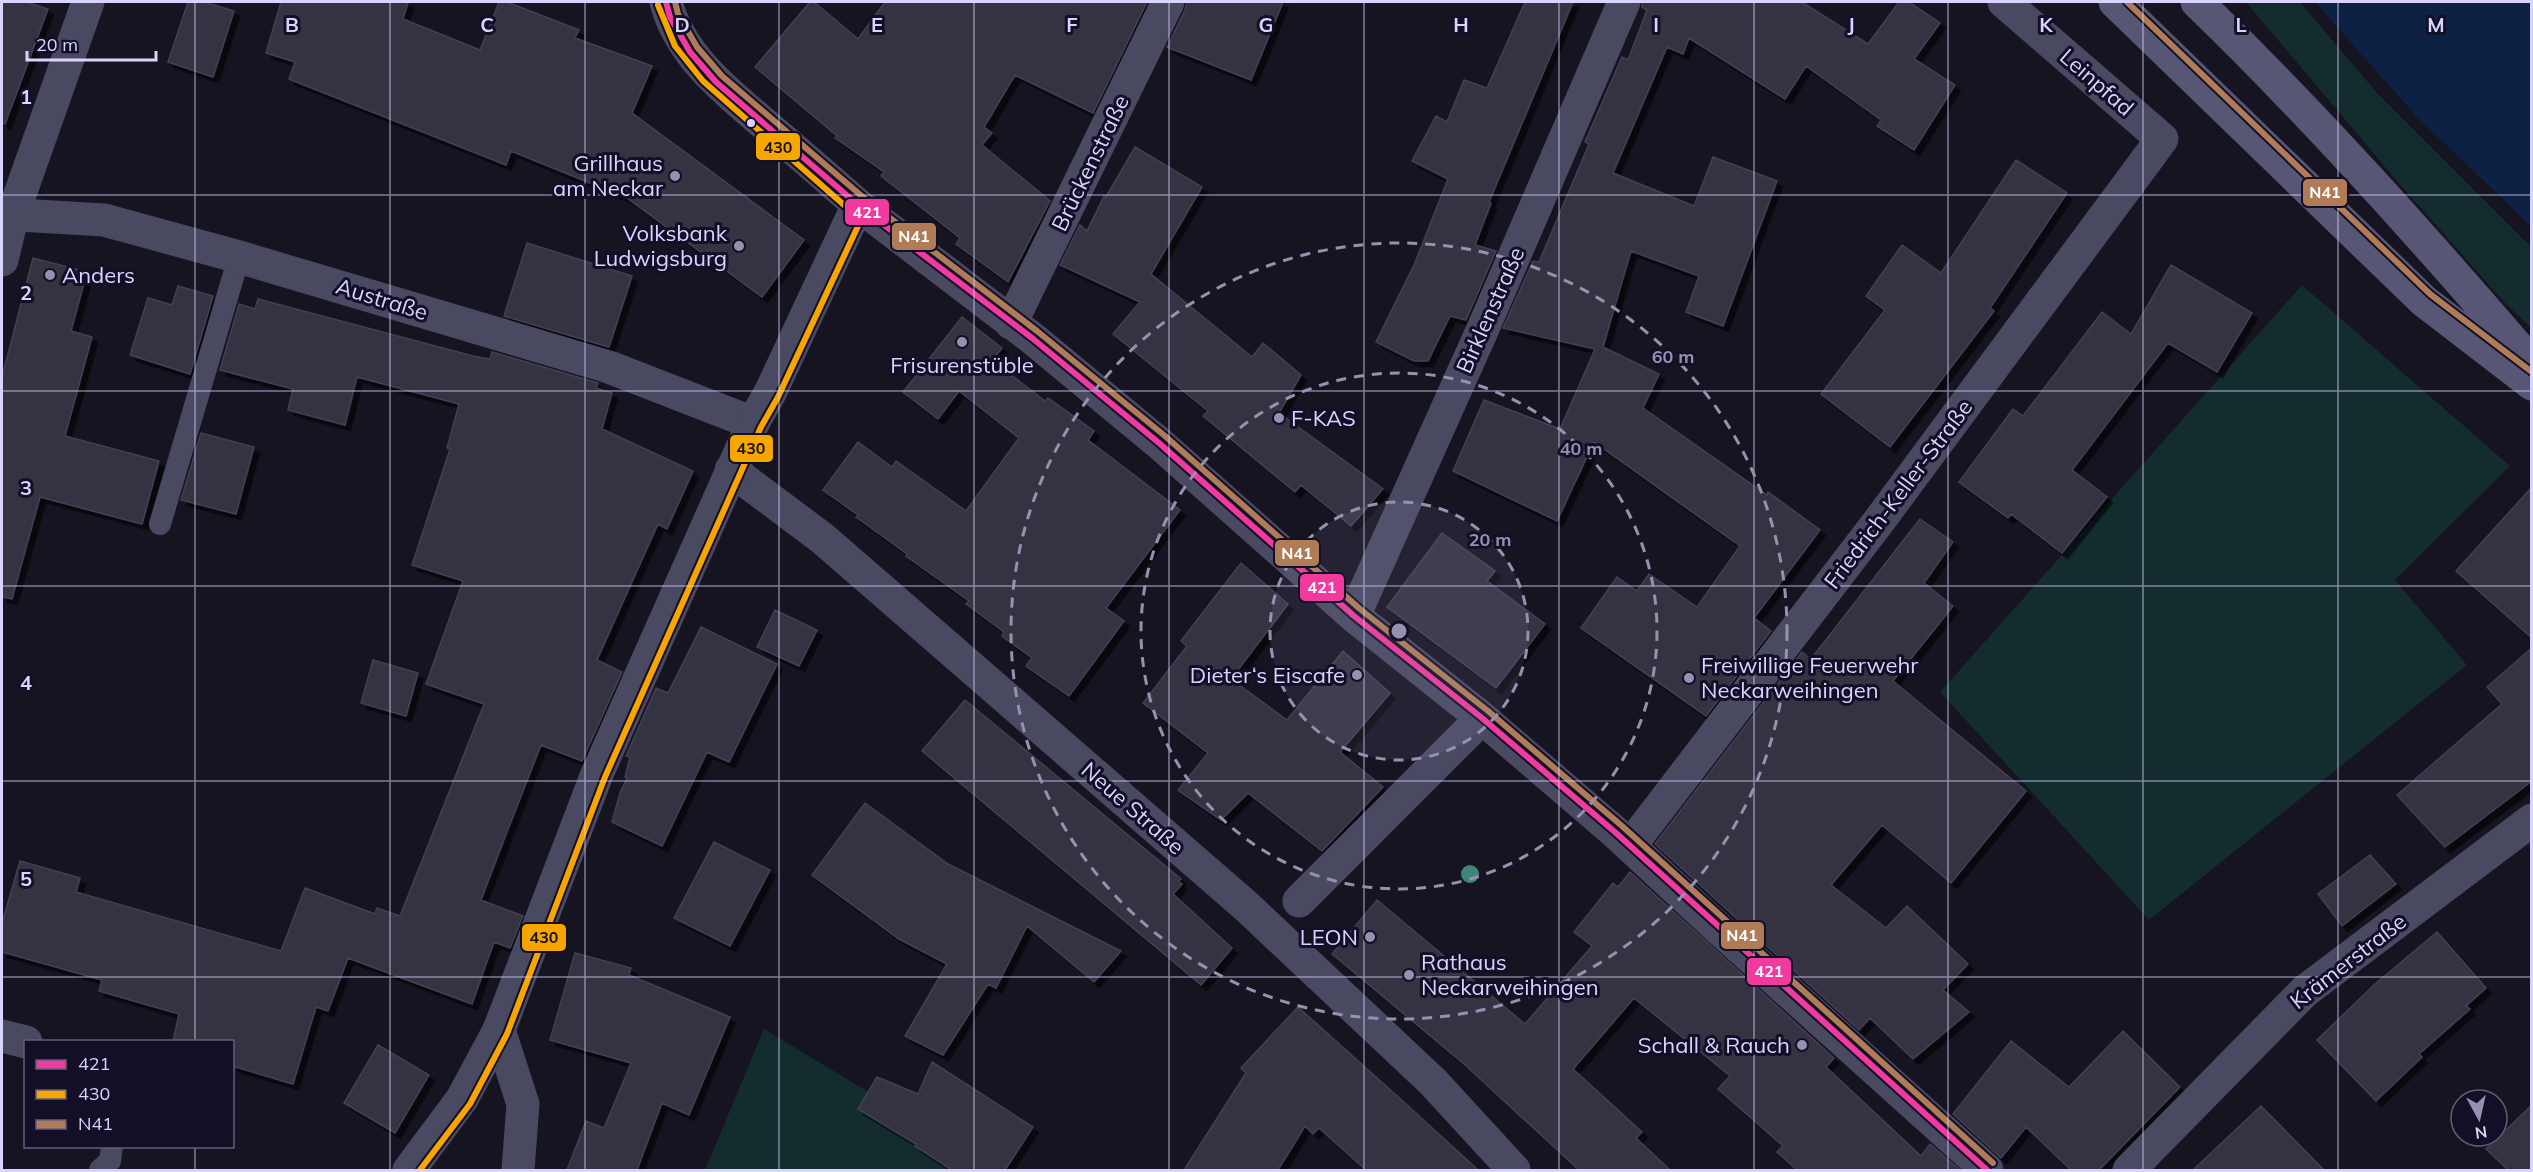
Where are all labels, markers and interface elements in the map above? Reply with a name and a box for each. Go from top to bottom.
text: B [285,12,299,37]
text: C [480,12,494,37]
text: D [674,12,690,37]
text: E [871,12,883,37]
text: F [1066,12,1078,37]
text: G [1259,12,1273,37]
text: H [1453,12,1469,37]
text: I [1653,12,1659,37]
text: J [1847,12,1855,37]
text: K [2039,12,2053,37]
text: L [2235,12,2247,37]
text: M [2427,12,2445,37]
scale bar [27,24,156,62]
text: 20 m [36,33,78,56]
street label: Leinpfad [2054,42,2140,122]
text: 1 [20,84,32,109]
street label: Brückenstraße [1045,90,1135,236]
unlabelled marker [745,117,757,129]
line badge: 430 [755,132,801,161]
text: 430 [764,137,792,157]
place label: Grillhaus am Neckar [553,149,663,202]
marker: Grillhaus am Neckar [668,169,682,183]
line badge: N41 [2302,178,2348,207]
text: N41 [2309,182,2341,202]
line badge: 421 [844,198,890,226]
text: 421 [853,202,881,222]
place label: Volksbank Ludwigsburg [594,219,728,272]
line badge: N41 [891,222,937,251]
text: N41 [898,226,930,246]
marker: Volksbank Ludwigsburg [732,239,746,253]
street label: Birklenstraße [1450,243,1530,377]
place label: Anders [62,261,135,289]
marker: Anders [43,268,57,282]
street label: Austraße [333,272,431,326]
text: 2 [20,280,32,305]
marker: Frisurenstüble [955,335,969,349]
text: 60 m [1652,345,1694,368]
place label: Frisurenstüble [890,351,1034,379]
street label: Friedrich-Keller-Straße [1818,394,1978,594]
place label: F-KAS [1291,404,1356,432]
marker: F-KAS [1272,411,1286,425]
line badge: 430 [729,434,774,463]
text: 40 m [1560,437,1602,460]
text: 430 [737,438,765,458]
text: 3 [20,475,32,500]
text: 20 m [1469,528,1511,551]
line badge: N41 [1274,539,1320,567]
text: N41 [1281,543,1313,563]
line badge: 421 [1299,573,1345,602]
text: 421 [1308,577,1336,597]
centre of rings [1389,621,1409,641]
place label: Freiwillige Feuerwehr Neckarweihingen [1701,651,1918,704]
place label: Dieter‘s Eiscafe [1190,661,1345,689]
marker: Dieter‘s Eiscafe [1350,668,1364,682]
text: 4 [20,670,32,695]
marker: Freiwillige Feuerwehr Neckarweihingen [1682,671,1696,685]
street label: Neue Straße [1076,756,1190,860]
text: 5 [20,866,32,891]
street label: Krämerstraße [2284,907,2412,1015]
line badge: N41 [1720,921,1765,950]
line badge: 430 [521,923,567,952]
place label: LEON [1300,923,1358,951]
text: N41 [1726,925,1758,945]
text: 430 [530,927,558,947]
marker: LEON [1363,930,1377,944]
place label: Rathaus Neckarweihingen [1421,948,1599,1001]
line badge: 421 [1746,957,1792,986]
text: 421 [1755,961,1783,981]
marker: Rathaus Neckarweihingen [1402,968,1416,982]
place label: Schall & Rauch [1638,1031,1790,1059]
marker: Schall & Rauch [1795,1038,1809,1052]
legend [24,1040,234,1148]
text: 421 [78,1052,110,1075]
text: 430 [78,1082,110,1105]
north arrow [2449,1088,2509,1148]
text: N41 [78,1112,113,1135]
text: N [2474,1122,2488,1144]

